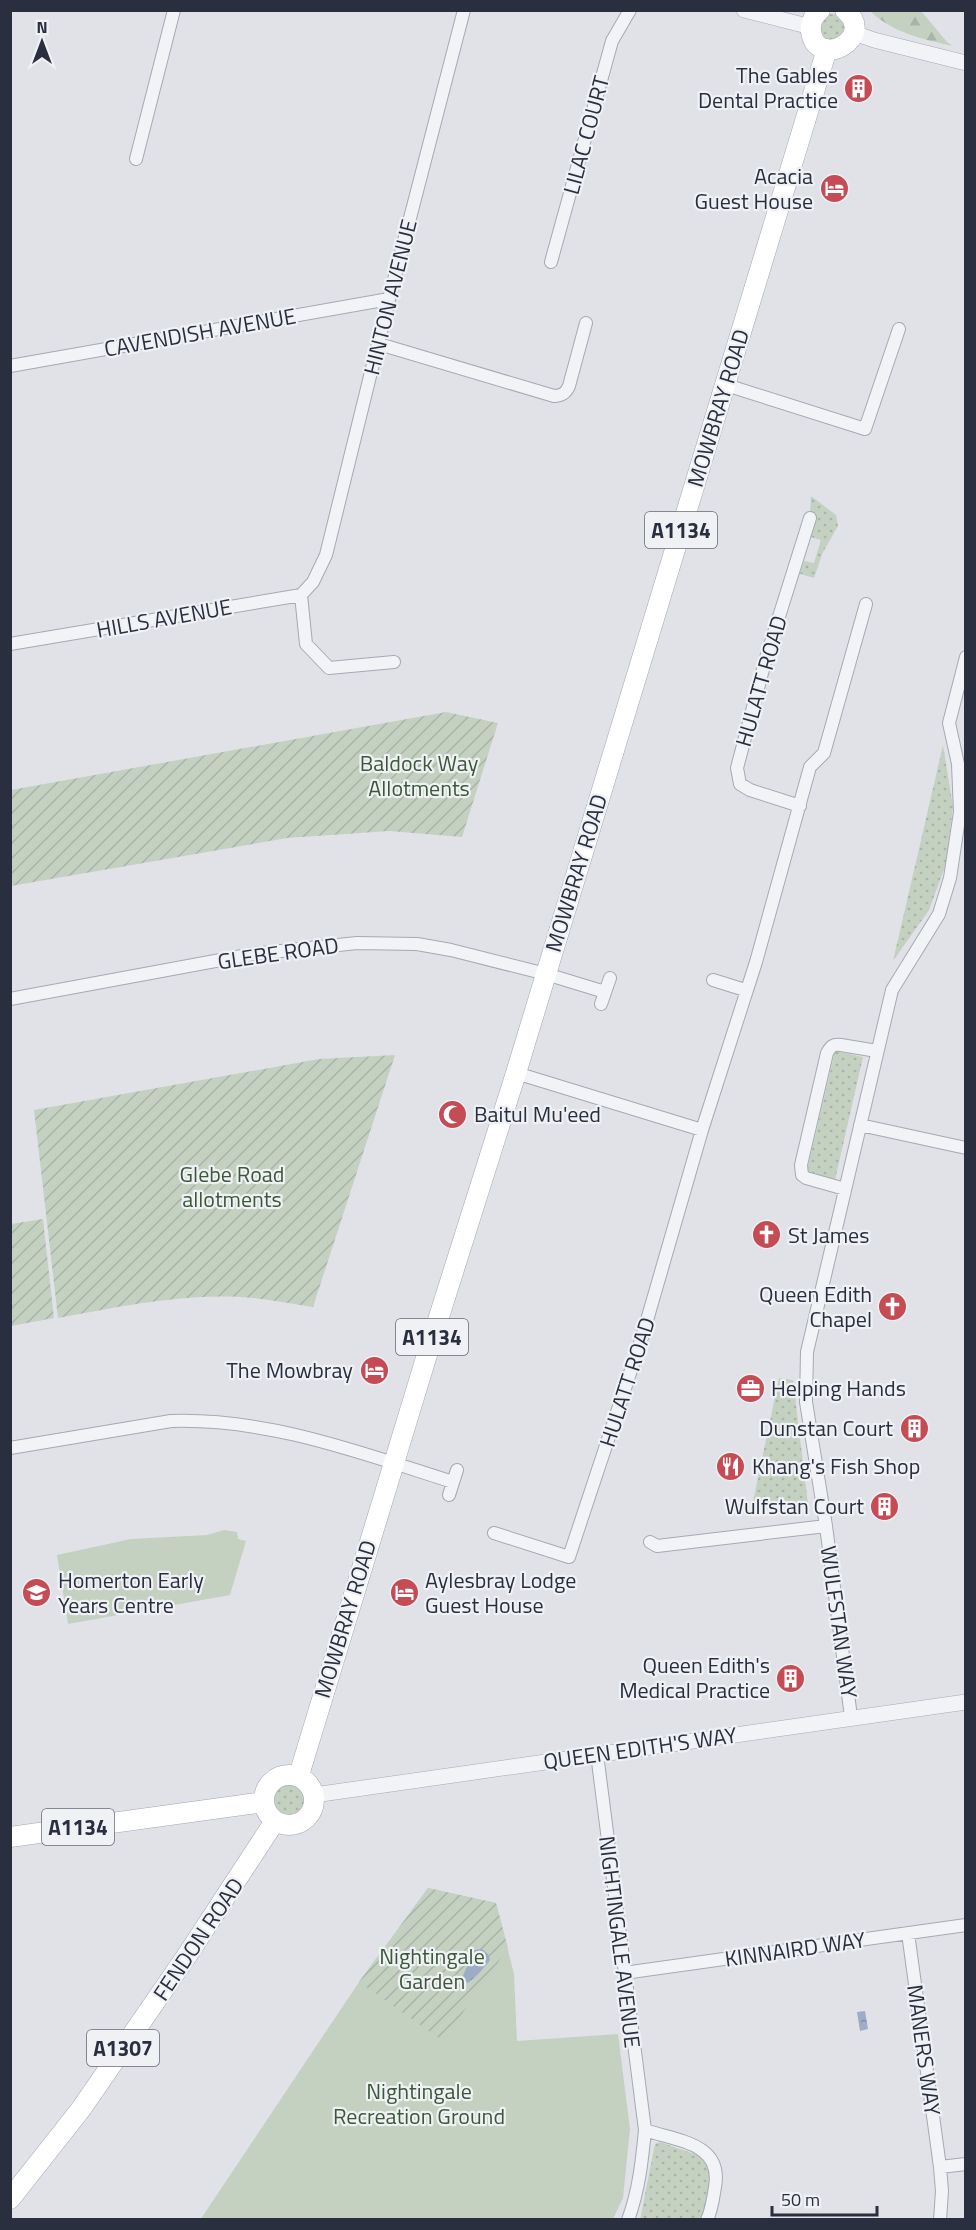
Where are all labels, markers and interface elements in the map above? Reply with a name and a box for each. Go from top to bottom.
north arrow [12,12,72,72]
text: N [36,15,48,39]
place label: The Gables Dental Practice [698,58,838,117]
street label: LILAC COURT [554,72,618,198]
building icon: The Gables Dental Practice [843,72,875,104]
place label: Acacia Guest House [694,159,813,218]
hotel icon: Acacia Guest House [818,173,850,205]
street label: HINTON AVENUE [354,216,426,378]
street label: CAVENDISH AVENUE [101,298,299,366]
street label: MOWBRAY ROAD [678,325,758,491]
road number: A1134 [645,512,717,548]
street label: HILLS AVENUE [94,589,234,647]
street label: HULATT ROAD [726,612,796,750]
park label: Baldock Way Allotments [360,746,479,805]
street label: MOWBRAY ROAD [536,790,616,956]
street label: GLEBE ROAD [215,928,341,978]
place label: Baitul Mu'eed [474,1097,601,1131]
mosque icon: Baitul Mu'eed [437,1098,469,1130]
park label: Glebe Road allotments [180,1157,284,1216]
place label: St James [788,1218,869,1252]
church icon: St James [751,1219,783,1251]
place label: Queen Edith Chapel [759,1277,872,1336]
church icon: Queen Edith Chapel [877,1291,909,1323]
street label: HULATT ROAD [590,1313,664,1451]
road number: A1134 [396,1319,468,1355]
place label: The Mowbray [226,1353,353,1387]
hotel icon: The Mowbray [358,1354,390,1386]
place label: Helping Hands [771,1371,906,1405]
office icon: Helping Hands [734,1372,766,1404]
place label: Dunstan Court [759,1411,893,1445]
building icon: Dunstan Court [898,1412,930,1444]
place label: Khang's Fish Shop [752,1449,920,1483]
restaurant icon: Khang's Fish Shop [715,1450,747,1482]
place label: Wulfstan Court [725,1489,864,1523]
building icon: Wulfstan Court [869,1490,901,1522]
street label: MOWBRAY ROAD [305,1536,385,1702]
street label: WULFSTAN WAY [811,1544,867,1701]
place label: Homerton Early Years Centre [58,1563,204,1622]
place label: Aylesbray Lodge Guest House [425,1563,576,1622]
school or university icon: Homerton Early Years Centre [21,1577,53,1609]
hotel icon: Aylesbray Lodge Guest House [388,1577,420,1609]
place label: Queen Edith's Medical Practice [619,1648,770,1707]
building icon: Queen Edith's Medical Practice [775,1662,807,1694]
street label: QUEEN EDITH'S WAY [541,1718,739,1778]
road number: A1134 [42,1809,114,1845]
street label: NIGHTINGALE AVENUE [590,1834,650,2050]
street label: FENDON ROAD [144,1871,252,2007]
street label: KINNAIRD WAY [722,1922,868,1976]
park label: Nightingale Garden [379,1939,485,1998]
street label: MANERS WAY [898,1982,950,2118]
road number: A1307 [87,2030,159,2066]
park label: Nightingale Recreation Ground [333,2074,505,2133]
scale bar [772,2179,877,2217]
text: 50 m [781,2186,820,2213]

